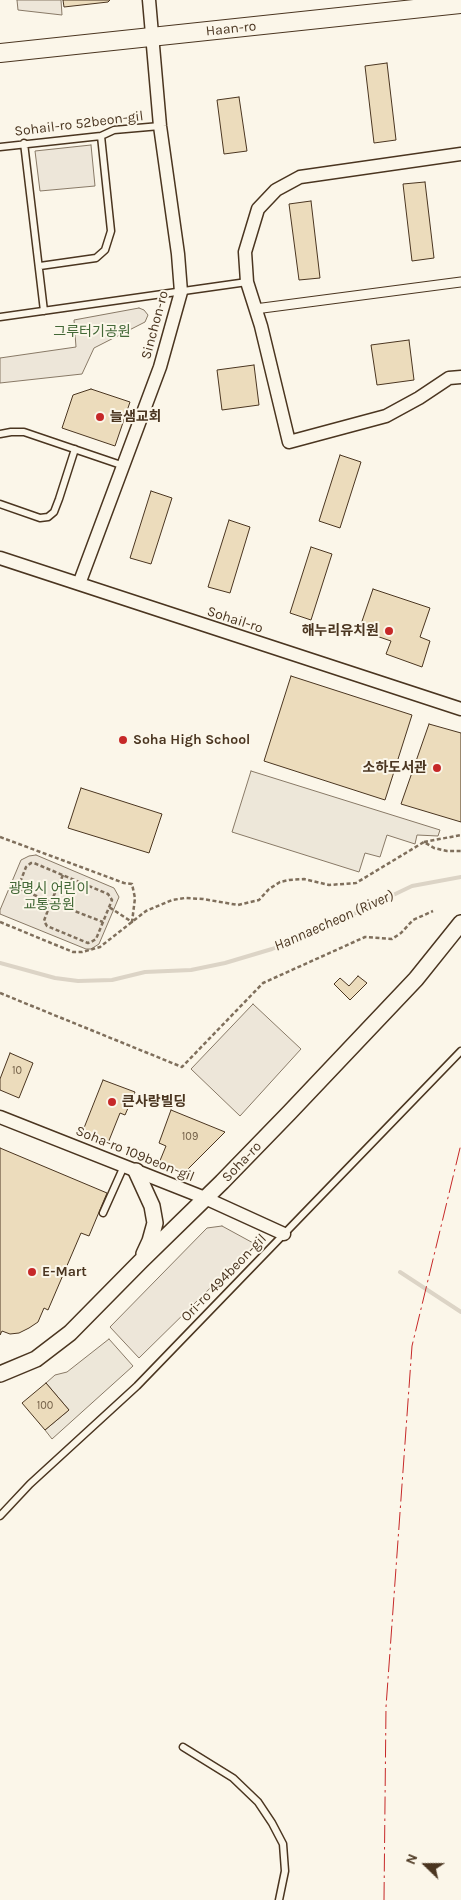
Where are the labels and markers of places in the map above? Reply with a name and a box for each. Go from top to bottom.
place label: 늘샘교회 [110,409,162,425]
marker: 늘샘교회 [94,411,106,423]
place label: 해누리유치원 [302,623,379,639]
marker: 해누리유치원 [383,625,395,637]
place label: Soha High School [133,732,250,748]
marker: Soha High School [117,734,129,746]
place label: 소하도서관 [363,760,427,776]
marker: 소하도서관 [431,762,443,774]
place label: 큰사랑빌딩 [122,1094,186,1110]
marker: 큰사랑빌딩 [106,1096,118,1108]
place label: E-Mart [42,1264,87,1280]
marker: E-Mart [26,1266,38,1278]

